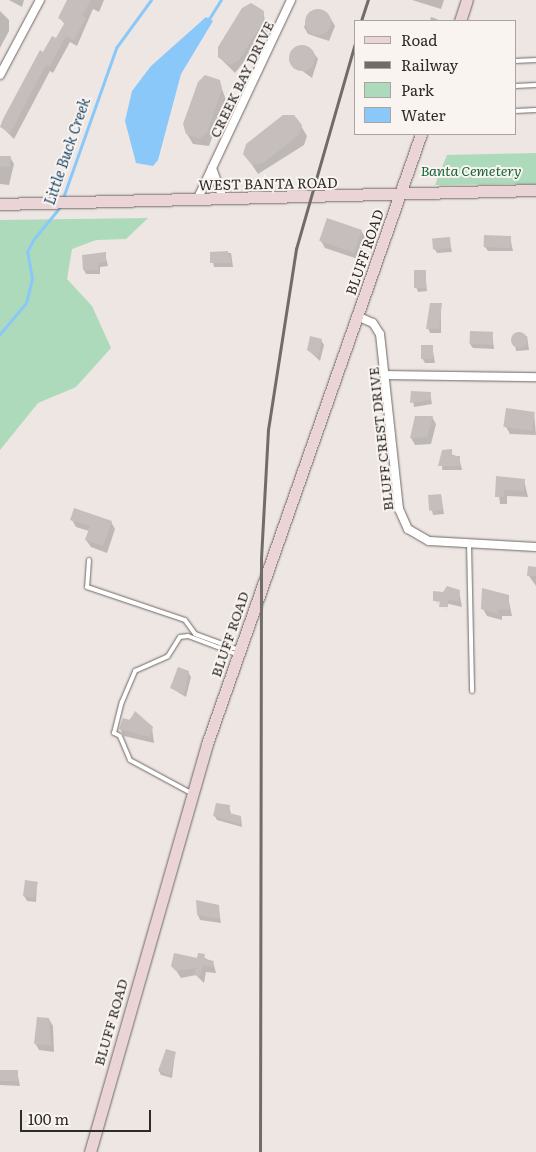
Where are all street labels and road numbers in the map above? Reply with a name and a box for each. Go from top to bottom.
street label: CREEK BAY DRIVE [205,18,277,140]
street label: WEST BANTA ROAD [198,173,338,193]
street label: BLUFF ROAD [342,207,386,297]
street label: BLUFF CREST DRIVE [364,366,396,512]
street label: BLUFF ROAD [207,589,251,679]
street label: BLUFF ROAD [90,977,130,1067]

